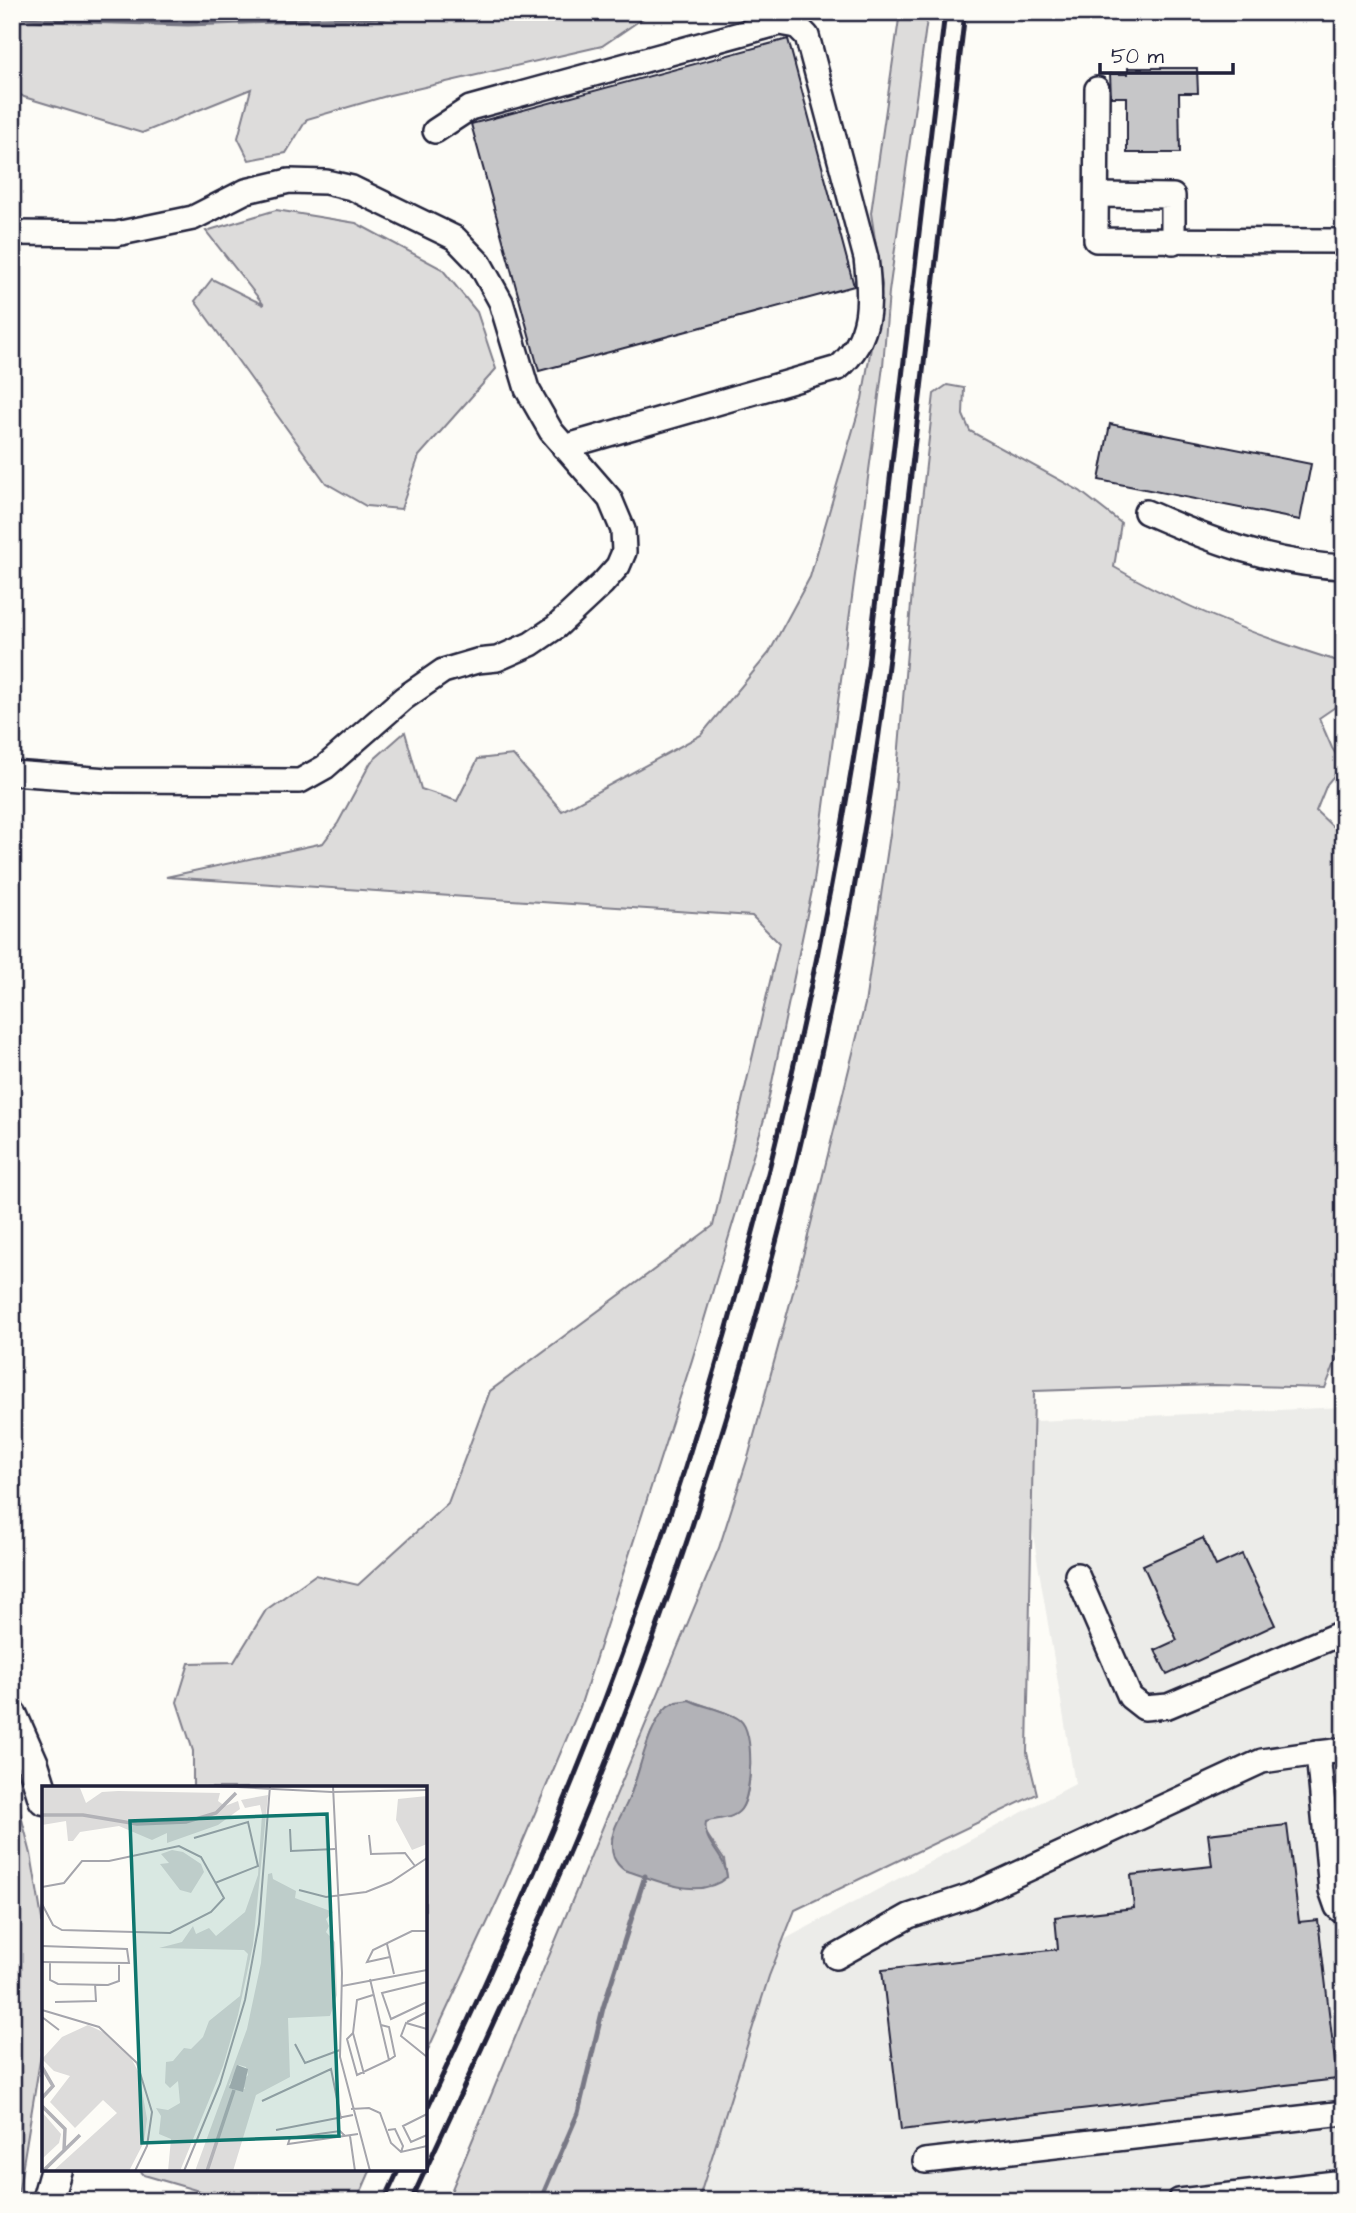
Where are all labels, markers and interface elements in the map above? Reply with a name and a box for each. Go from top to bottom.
scale bar [1100,32,1234,76]
text: 50 m [1111,42,1165,71]
inset map [42,1786,427,2171]

